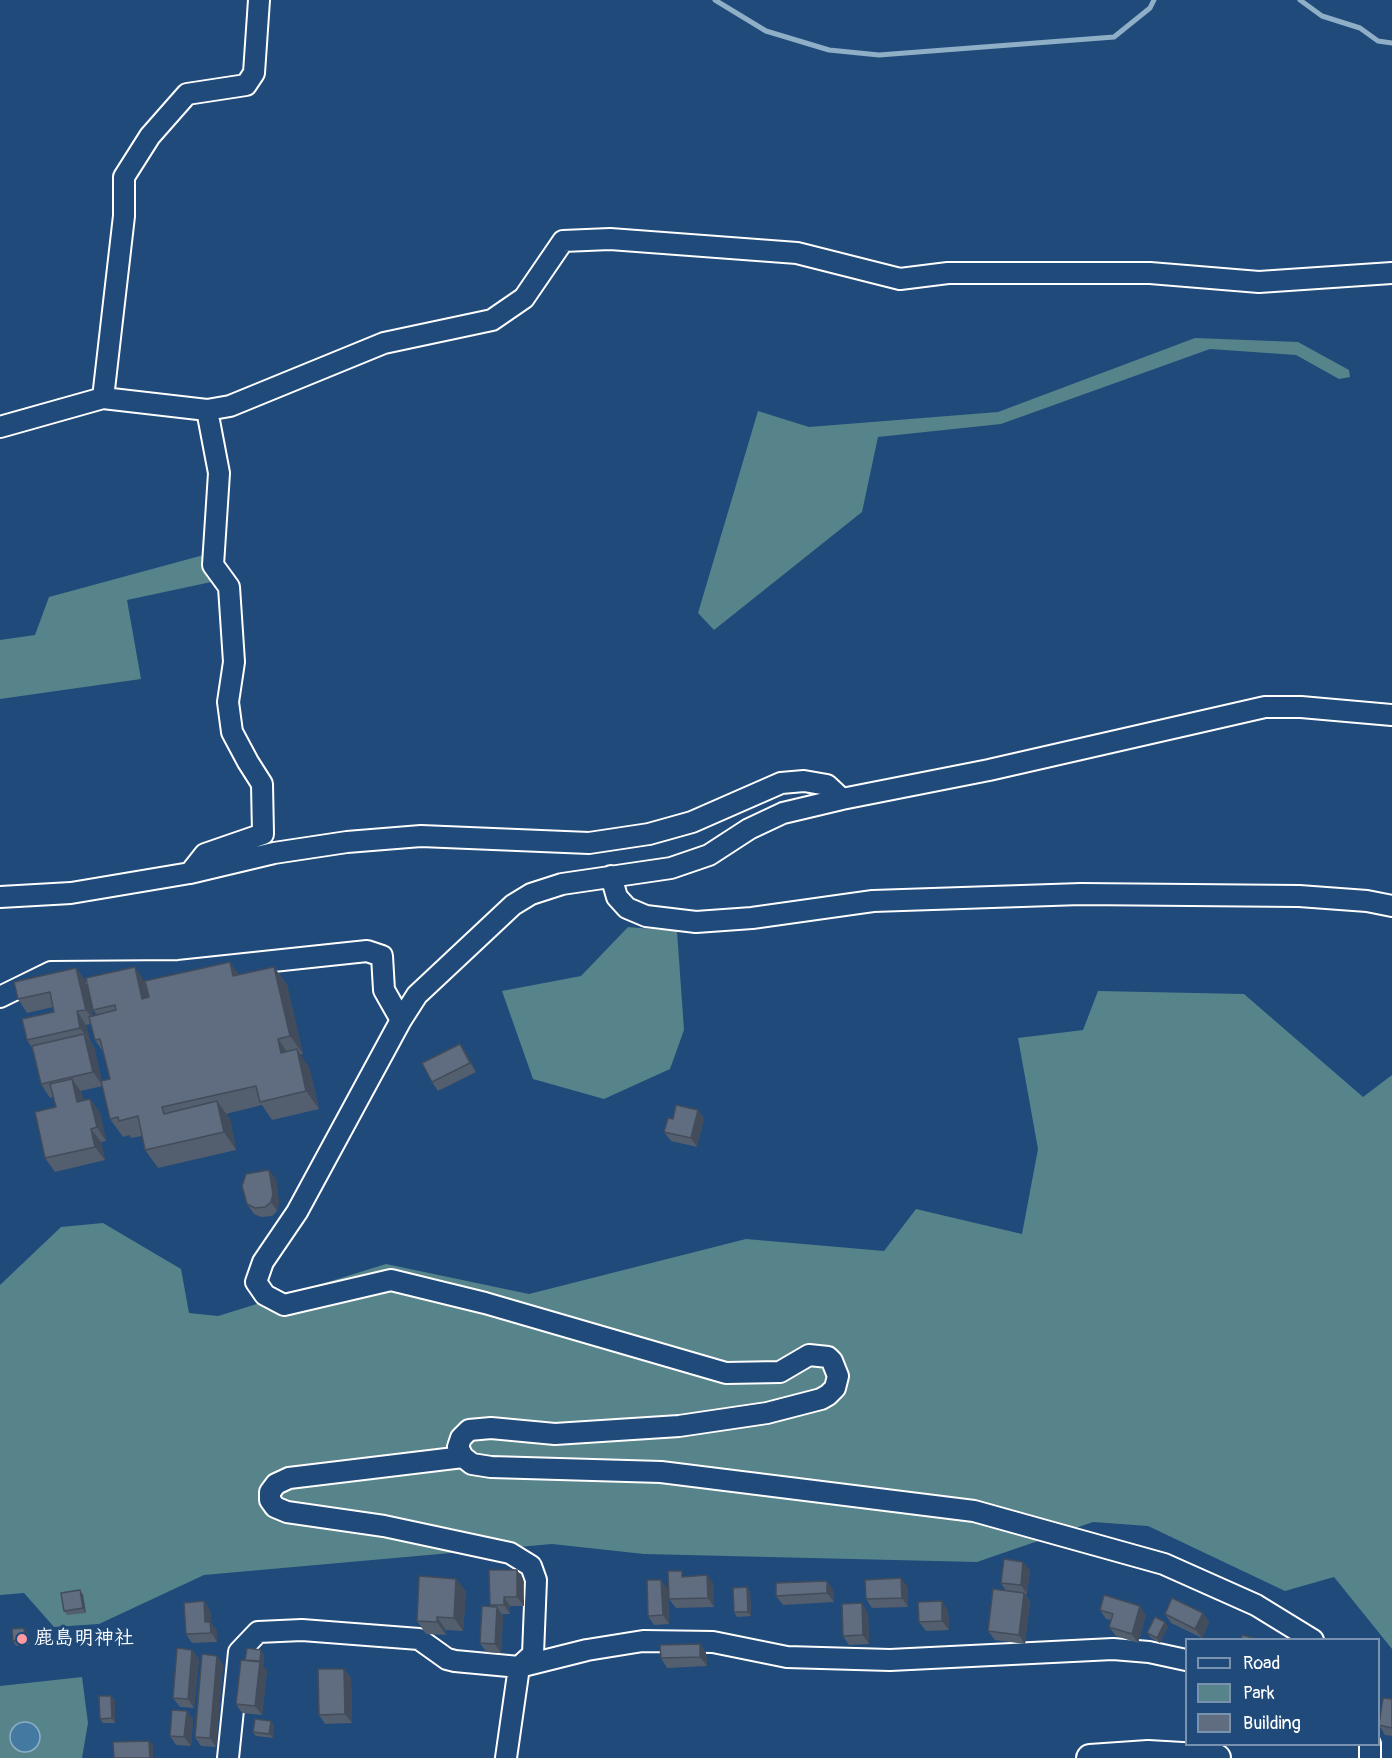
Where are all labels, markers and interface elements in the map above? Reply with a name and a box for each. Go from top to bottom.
place label: 鹿島明神社 [34,1627,134,1651]
marker: 鹿島明神社 [15,1632,29,1646]
legend [1185,1638,1380,1746]
text: Road [1243,1652,1280,1675]
text: Park [1243,1682,1275,1705]
text: Building [1243,1712,1301,1735]

